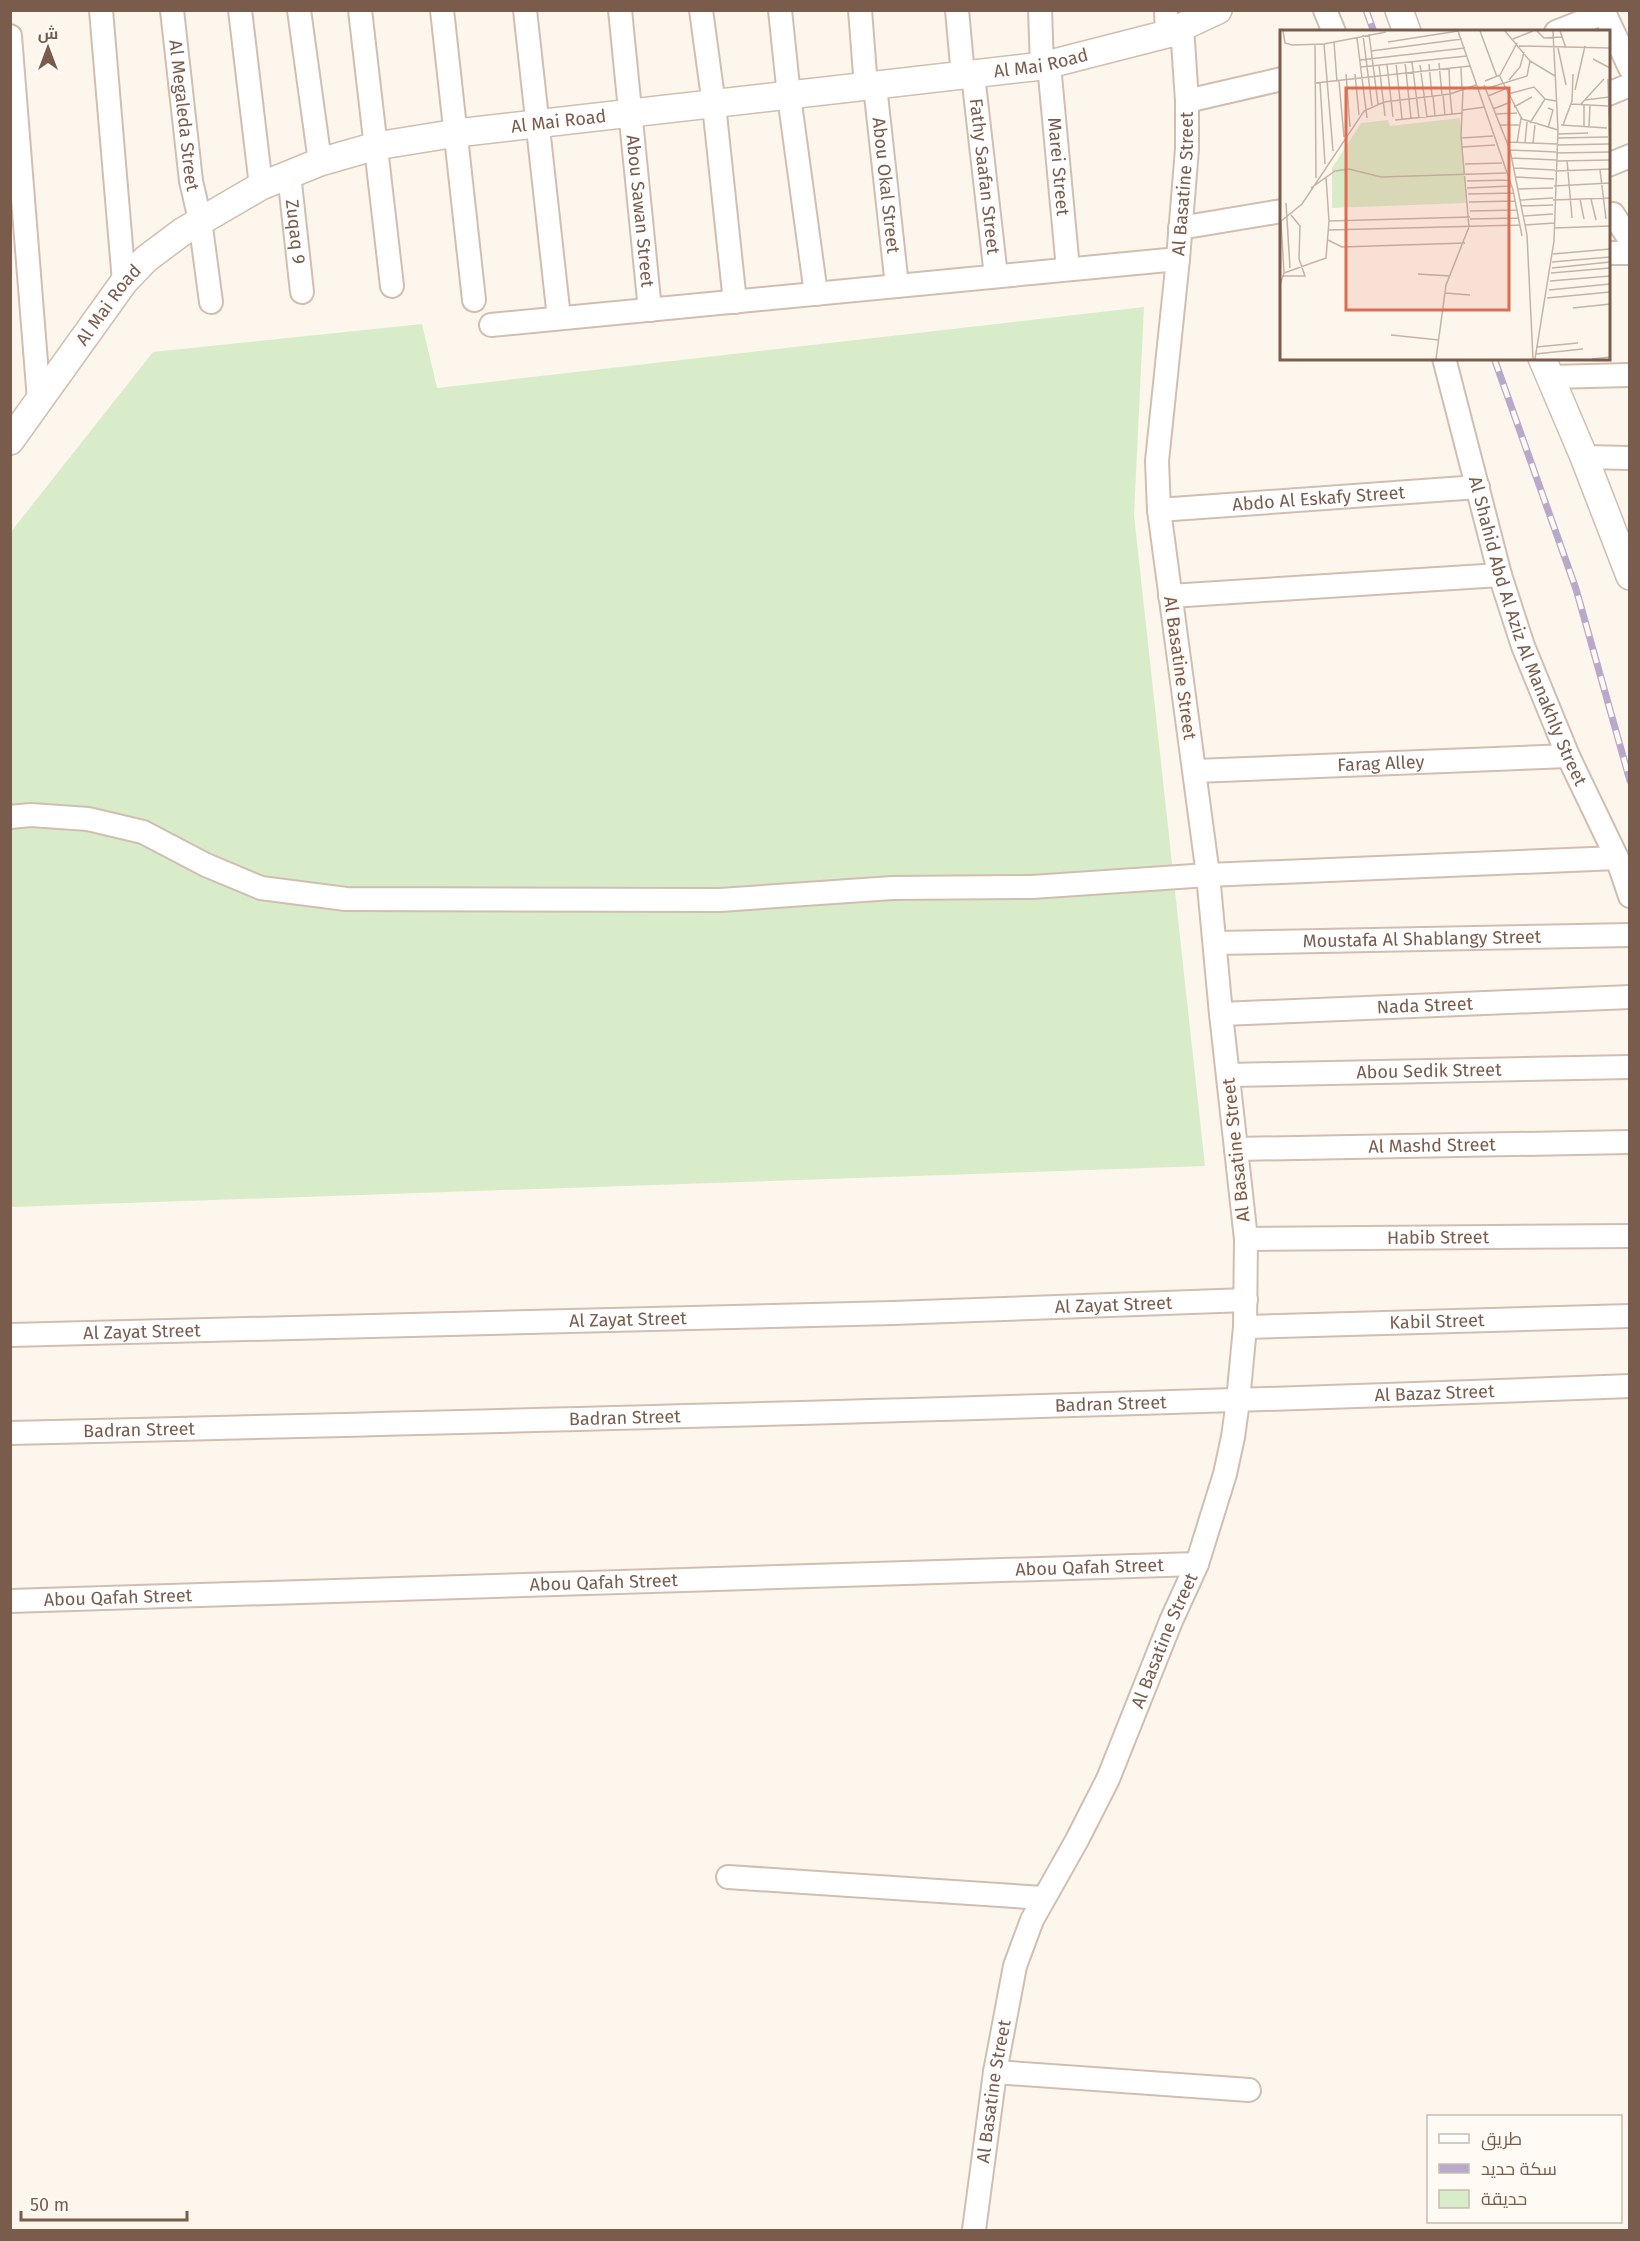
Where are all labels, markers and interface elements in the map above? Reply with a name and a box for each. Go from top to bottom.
north arrow [18,18,78,78]
text: ش [38,24,58,43]
inset map [1280,30,1610,360]
street label: Al Megaleda Street [164,39,204,194]
street label: Al Mai Road [993,44,1090,82]
street label: Fathy Saafan Street [965,97,1005,256]
street label: Al Mai Road [510,105,607,138]
street label: Al Basatine Street [1167,111,1198,257]
street label: Abou Okal Street [868,116,904,255]
street label: Marei Street [1043,116,1074,217]
street label: Abou Sawan Street [622,134,659,289]
street label: Zuqaq 9 [281,198,310,265]
street label: Al Mai Road [71,260,146,350]
street label: Al Shahid Abd Al Aziz Al Manakhly Street [1464,474,1592,790]
street label: Abdo Al Eskafy Street [1232,481,1406,516]
street label: Al Basatine Street [1159,595,1201,742]
street label: Farag Alley [1337,751,1425,776]
street label: Moustafa Al Shablangy Street [1303,926,1542,952]
street label: Nada Street [1376,993,1474,1019]
street label: Abou Sedik Street [1356,1059,1502,1083]
street label: Al Basatine Street [1217,1077,1254,1223]
street label: Al Mashd Street [1368,1133,1496,1158]
street label: Habib Street [1387,1226,1490,1249]
street label: Al Zayat Street [1054,1292,1173,1318]
street label: Al Zayat Street [569,1307,687,1332]
street label: Kabil Street [1389,1309,1485,1334]
street label: Al Zayat Street [83,1319,202,1344]
street label: Al Bazaz Street [1374,1380,1495,1406]
street label: Badran Street [1054,1391,1167,1417]
street label: Badran Street [569,1405,682,1430]
street label: Badran Street [83,1418,196,1442]
street label: Abou Qafah Street [1015,1554,1165,1581]
street label: Abou Qafah Street [529,1569,679,1596]
street label: Al Basatine Street [1126,1569,1203,1711]
street label: Abou Qafah Street [43,1584,193,1611]
street label: Al Basatine Street [972,2017,1016,2164]
legend [1427,2115,1622,2223]
text: طريق [1481,2128,1522,2151]
text: سكة حديد [1481,2158,1557,2180]
scale bar [21,2184,188,2222]
text: حديقة [1481,2188,1527,2210]
text: 50 m [30,2194,69,2216]

